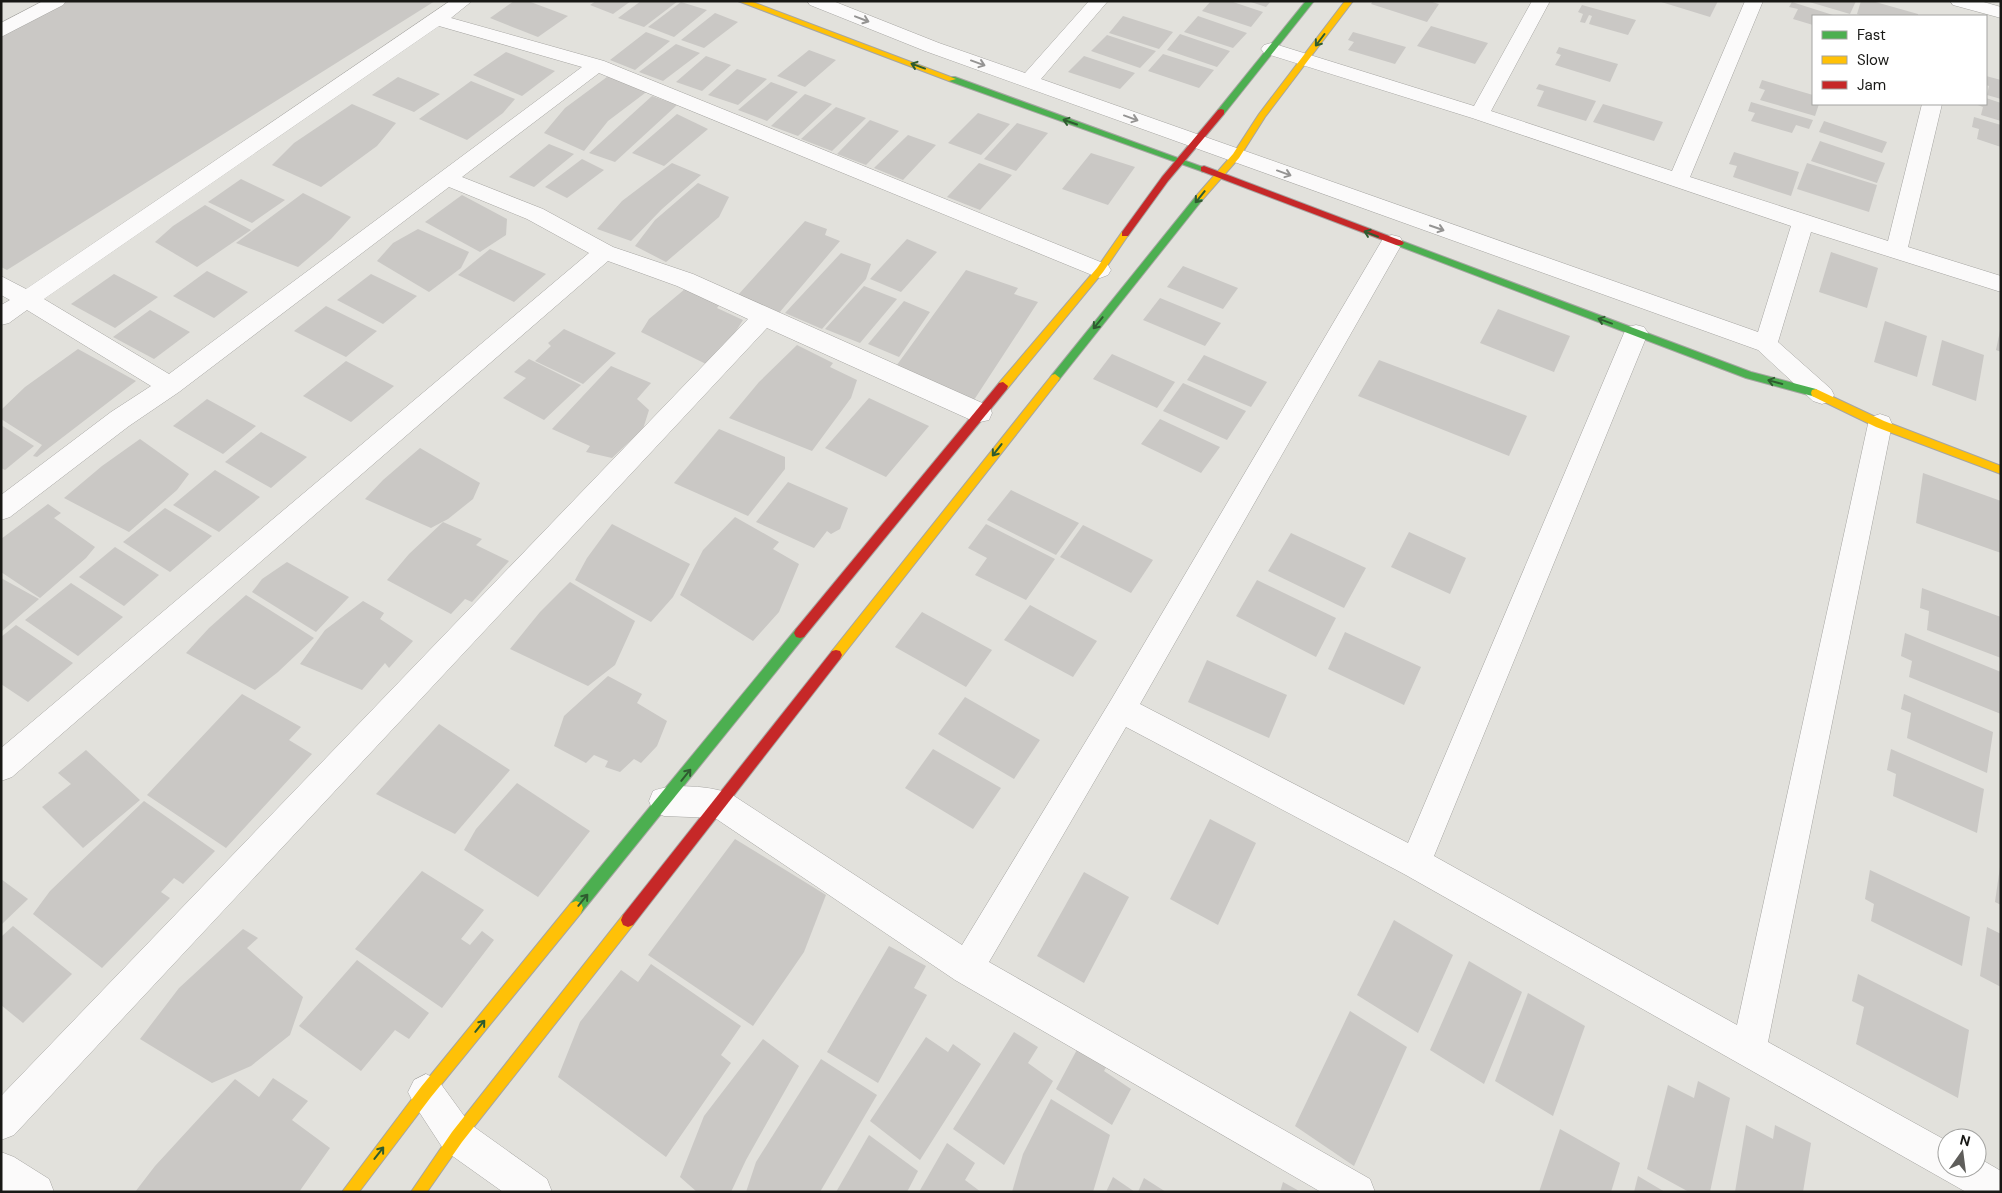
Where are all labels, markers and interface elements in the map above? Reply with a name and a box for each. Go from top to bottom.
one-way arrow [854,15,869,24]
legend [1812,15,1987,105]
text: Fast [1857,25,1886,45]
one-way arrow [1315,33,1325,47]
text: Slow [1857,50,1890,70]
one-way arrow [970,59,985,68]
one-way arrow [910,61,926,70]
text: Jam [1857,75,1886,95]
one-way arrow [1123,114,1138,123]
one-way arrow [1063,117,1078,126]
one-way arrow [1275,169,1291,178]
one-way arrow [1195,190,1206,203]
one-way arrow [1429,224,1444,233]
one-way arrow [1364,229,1379,238]
one-way arrow [1598,316,1613,326]
one-way arrow [1093,317,1104,330]
one-way arrow [1767,377,1783,386]
one-way arrow [991,443,1002,456]
one-way arrow [681,769,692,782]
one-way arrow [578,894,589,907]
one-way arrow [474,1020,485,1033]
north arrow [1937,1128,1987,1178]
text: N [1958,1130,1972,1150]
one-way arrow [373,1147,384,1160]

